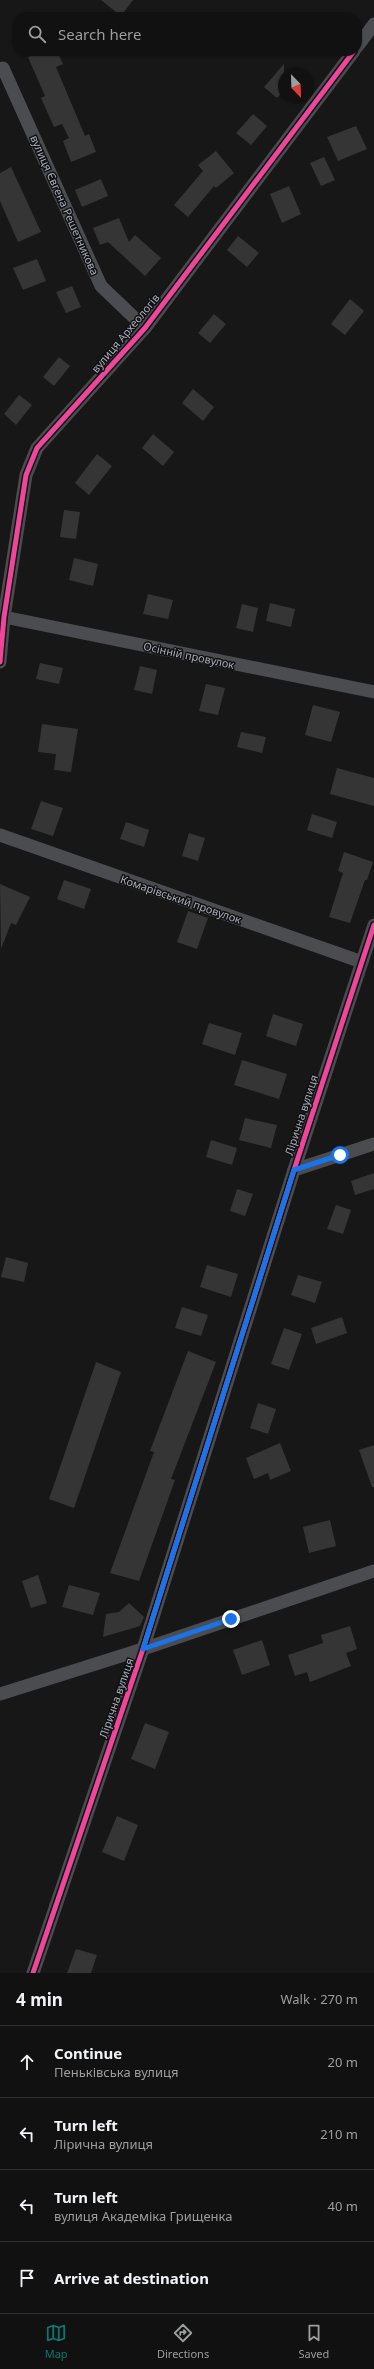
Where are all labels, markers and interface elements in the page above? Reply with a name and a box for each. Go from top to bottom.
search box [12,12,362,56]
icon: search [26,23,48,45]
text: Search here [58,24,141,44]
north arrow [278,68,314,104]
street label: вулиця Євгена Решетникова [27,133,103,277]
street label: вулиця Археологів [88,290,162,376]
street label: Осінній провулок [142,638,236,672]
street label: Комарівський провулок [118,871,244,927]
street label: Лірична вулиця [281,1073,321,1157]
route start [331,1146,349,1164]
route end [222,1610,240,1628]
street label: Лірична вулиця [95,1656,137,1740]
text: 4 min [16,1988,63,2011]
text: Walk · 270 m [280,1990,358,2008]
text: Continue [54,2043,122,2063]
icon: ahead [16,2051,38,2073]
text: 20 m [328,2053,358,2071]
text: Пеньківська вулиця [54,2063,178,2081]
text: Turn left [54,2115,118,2135]
icon: left [16,2123,38,2145]
text: 210 m [320,2125,358,2143]
text: Лірична вулиця [54,2135,153,2153]
text: Turn left [54,2187,118,2207]
icon: left [16,2195,38,2217]
text: 40 m [328,2197,358,2215]
text: вулиця Академіка Грищенка [54,2207,232,2225]
icon: arrive [16,2267,38,2289]
text: Arrive at destination [54,2268,209,2288]
tab: Map [45,2322,68,2361]
tab: Directions [157,2322,209,2361]
tab: Saved [299,2322,329,2361]

